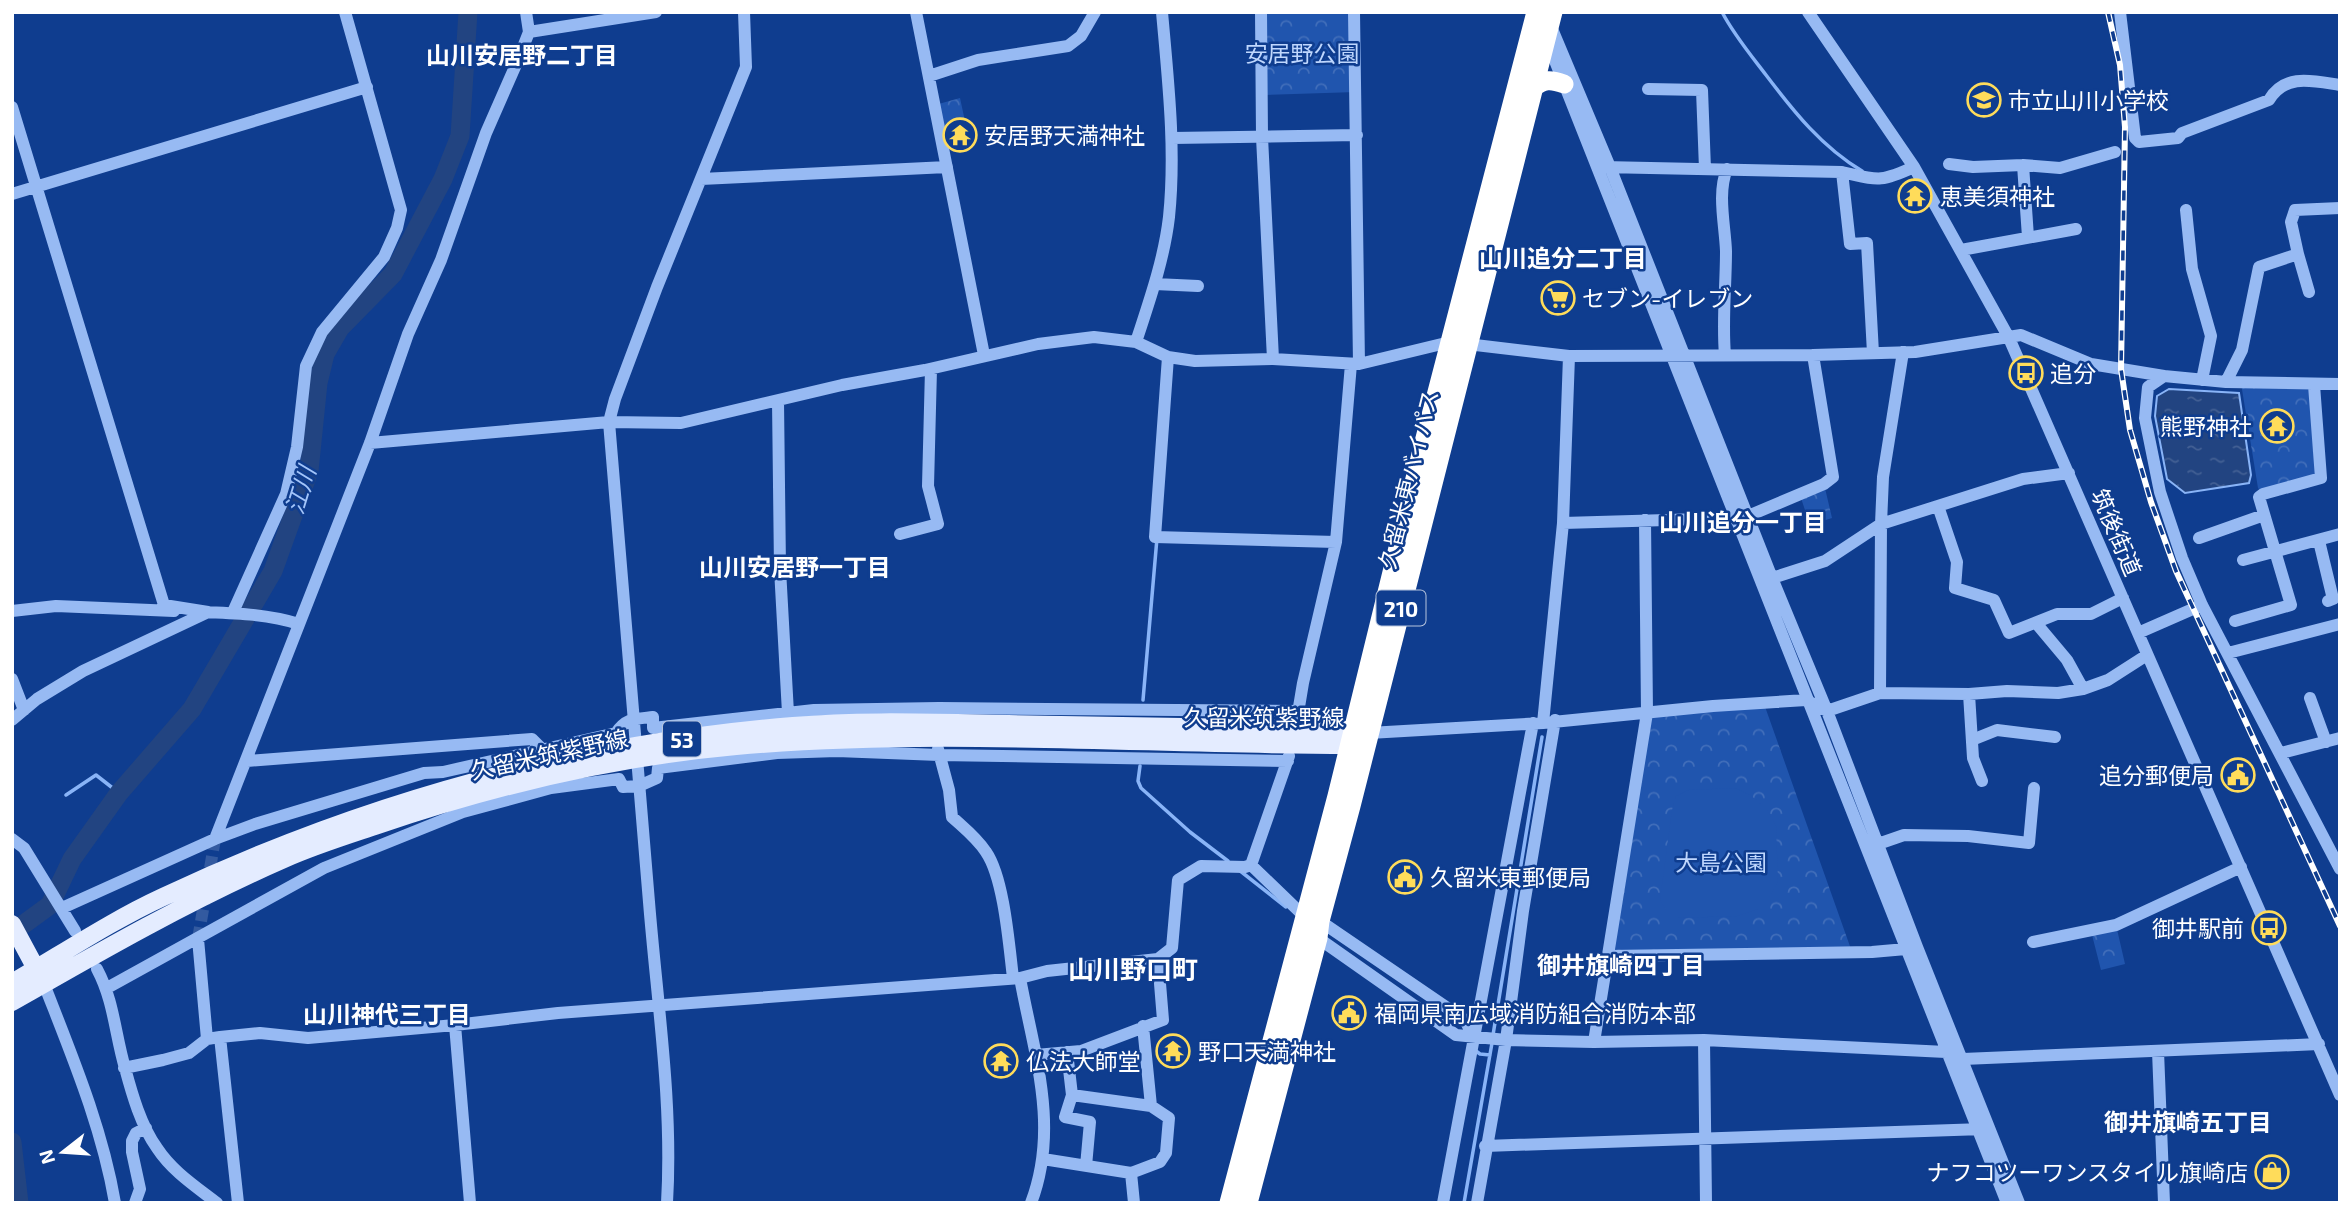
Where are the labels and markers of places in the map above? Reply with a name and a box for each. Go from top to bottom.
school or university icon: 市立山川小学校 [1965,81,2003,119]
place label: 市立山川小学校 [2008,86,2169,114]
temple icon: 安居野天満神社 [941,116,979,154]
place label: 安居野天満神社 [984,121,1145,149]
temple icon: 恵美須神社 [1896,177,1934,215]
place label: 恵美須神社 [1940,182,2055,210]
supermarket icon: セブン-イレブン [1539,279,1577,317]
place label: セブン-イレブン [1582,284,1753,312]
bus stop icon: 追分 [2007,354,2045,392]
place label: 追分 [2050,359,2096,387]
temple icon: 熊野神社 [2258,407,2296,445]
place label: 熊野神社 [2160,412,2252,440]
public building icon: 追分郵便局 [2219,756,2257,794]
place label: 追分郵便局 [2099,761,2214,789]
public building icon: 久留米東郵便局 [1386,858,1424,896]
place label: 久留米東郵便局 [1430,863,1591,891]
bus stop icon: 御井駅前 [2250,909,2288,947]
place label: 御井駅前 [2152,914,2244,942]
public building icon: 福岡県南広域消防組合消防本部 [1330,994,1368,1032]
place label: 福岡県南広域消防組合消防本部 [1374,999,1696,1027]
temple icon: 野口天満神社 [1154,1032,1192,1070]
place label: 野口天満神社 [1198,1037,1336,1065]
temple icon: 仏法大師堂 [982,1042,1020,1080]
place label: 仏法大師堂 [1026,1047,1141,1075]
shop icon: ナフコツーワンスタイル旗崎店 [2253,1153,2291,1191]
place label: ナフコツーワンスタイル旗崎店 [1926,1158,2248,1186]

